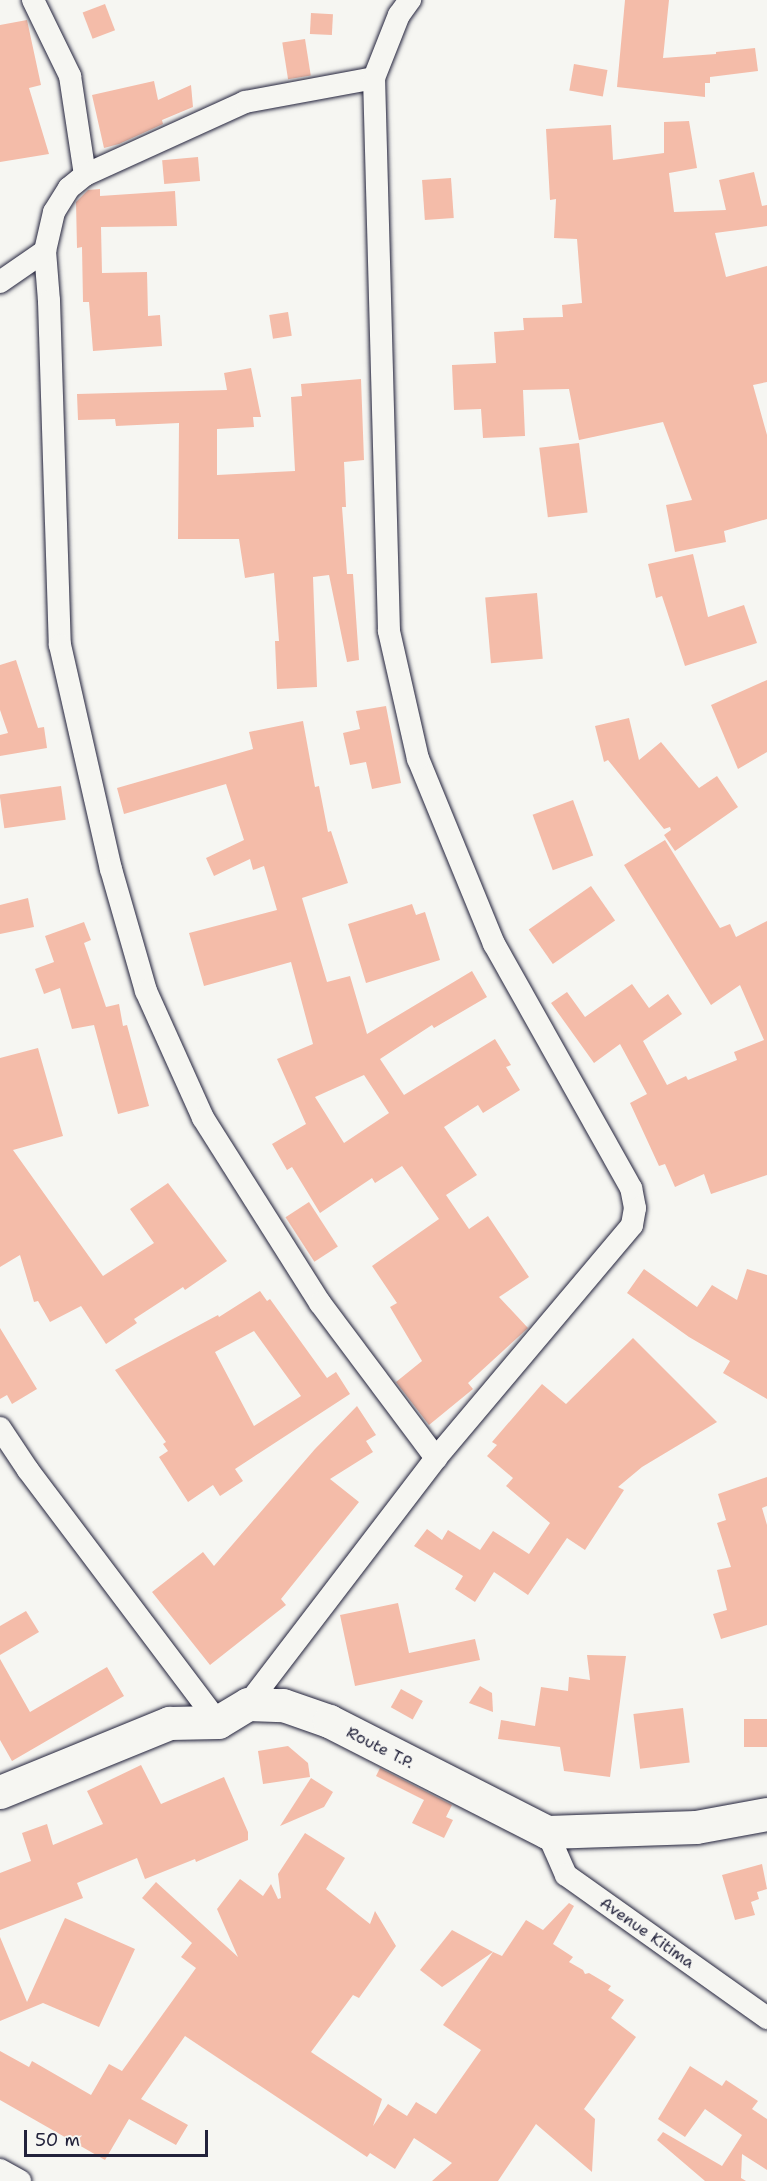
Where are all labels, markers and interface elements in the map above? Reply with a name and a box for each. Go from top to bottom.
street label: Route T.P. [343,1723,417,1773]
street label: Avenue Kitima [596,1893,698,1973]
scale bar [27,2118,212,2156]
text: 50 m [35,2128,80,2152]

